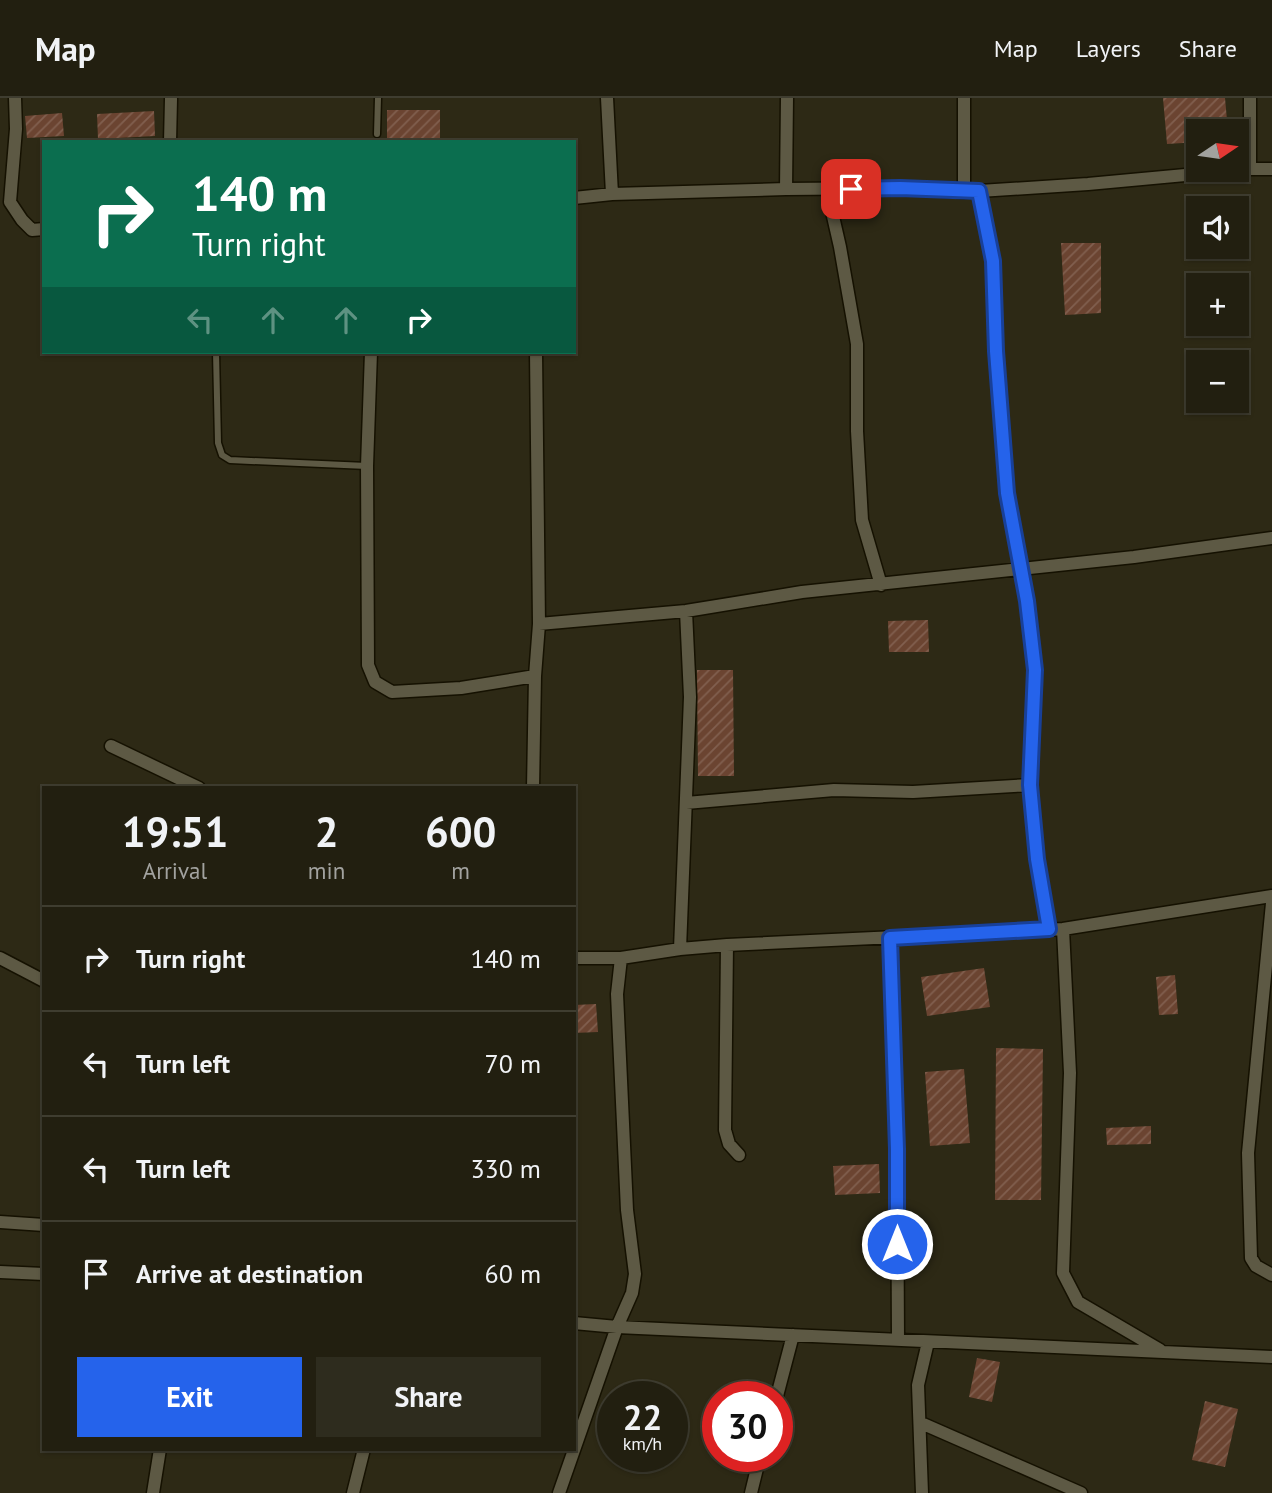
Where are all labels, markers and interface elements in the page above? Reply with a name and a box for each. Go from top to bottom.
text: Map [35,27,96,70]
text: Map [994,33,1038,64]
text: Layers [1076,33,1141,64]
text: Share [1179,33,1237,64]
north arrow [1186,119,1250,182]
map controls [1186,119,1249,413]
pin [821,159,881,219]
text: 140 m [192,161,327,225]
icon: right [77,168,168,259]
icon: arrive [832,170,870,208]
button: sound [1186,196,1249,259]
text: Turn right [192,223,326,265]
button: + [1186,273,1249,336]
icon: left [181,301,219,339]
icon: ahead [254,301,292,339]
icon: ahead [327,301,365,339]
icon: right [400,301,438,339]
button: − [1186,350,1249,413]
text: 19:51 [122,804,228,859]
text: 2 [315,804,338,859]
text: 600 [425,804,496,859]
text: Arrival [143,856,207,885]
text: min [308,856,345,885]
text: m [451,856,470,885]
icon: right [77,940,115,978]
text: Turn right [136,942,245,975]
text: 140 m [470,942,541,975]
icon: left [77,1045,115,1083]
text: Turn left [136,1047,230,1080]
text: 70 m [485,1047,541,1080]
icon: left [77,1150,115,1188]
text: Turn left [136,1152,230,1185]
text: 330 m [470,1152,541,1185]
position arrow [860,1207,934,1281]
icon: arrive [77,1255,115,1293]
text: Arrive at destination [136,1257,363,1290]
text: 60 m [485,1257,541,1290]
button: Exit [77,1357,302,1437]
button: Share [316,1357,541,1437]
speed limit sign: 30 [702,1381,793,1472]
text: 22 [623,1394,662,1440]
text: km/h [623,1432,662,1455]

